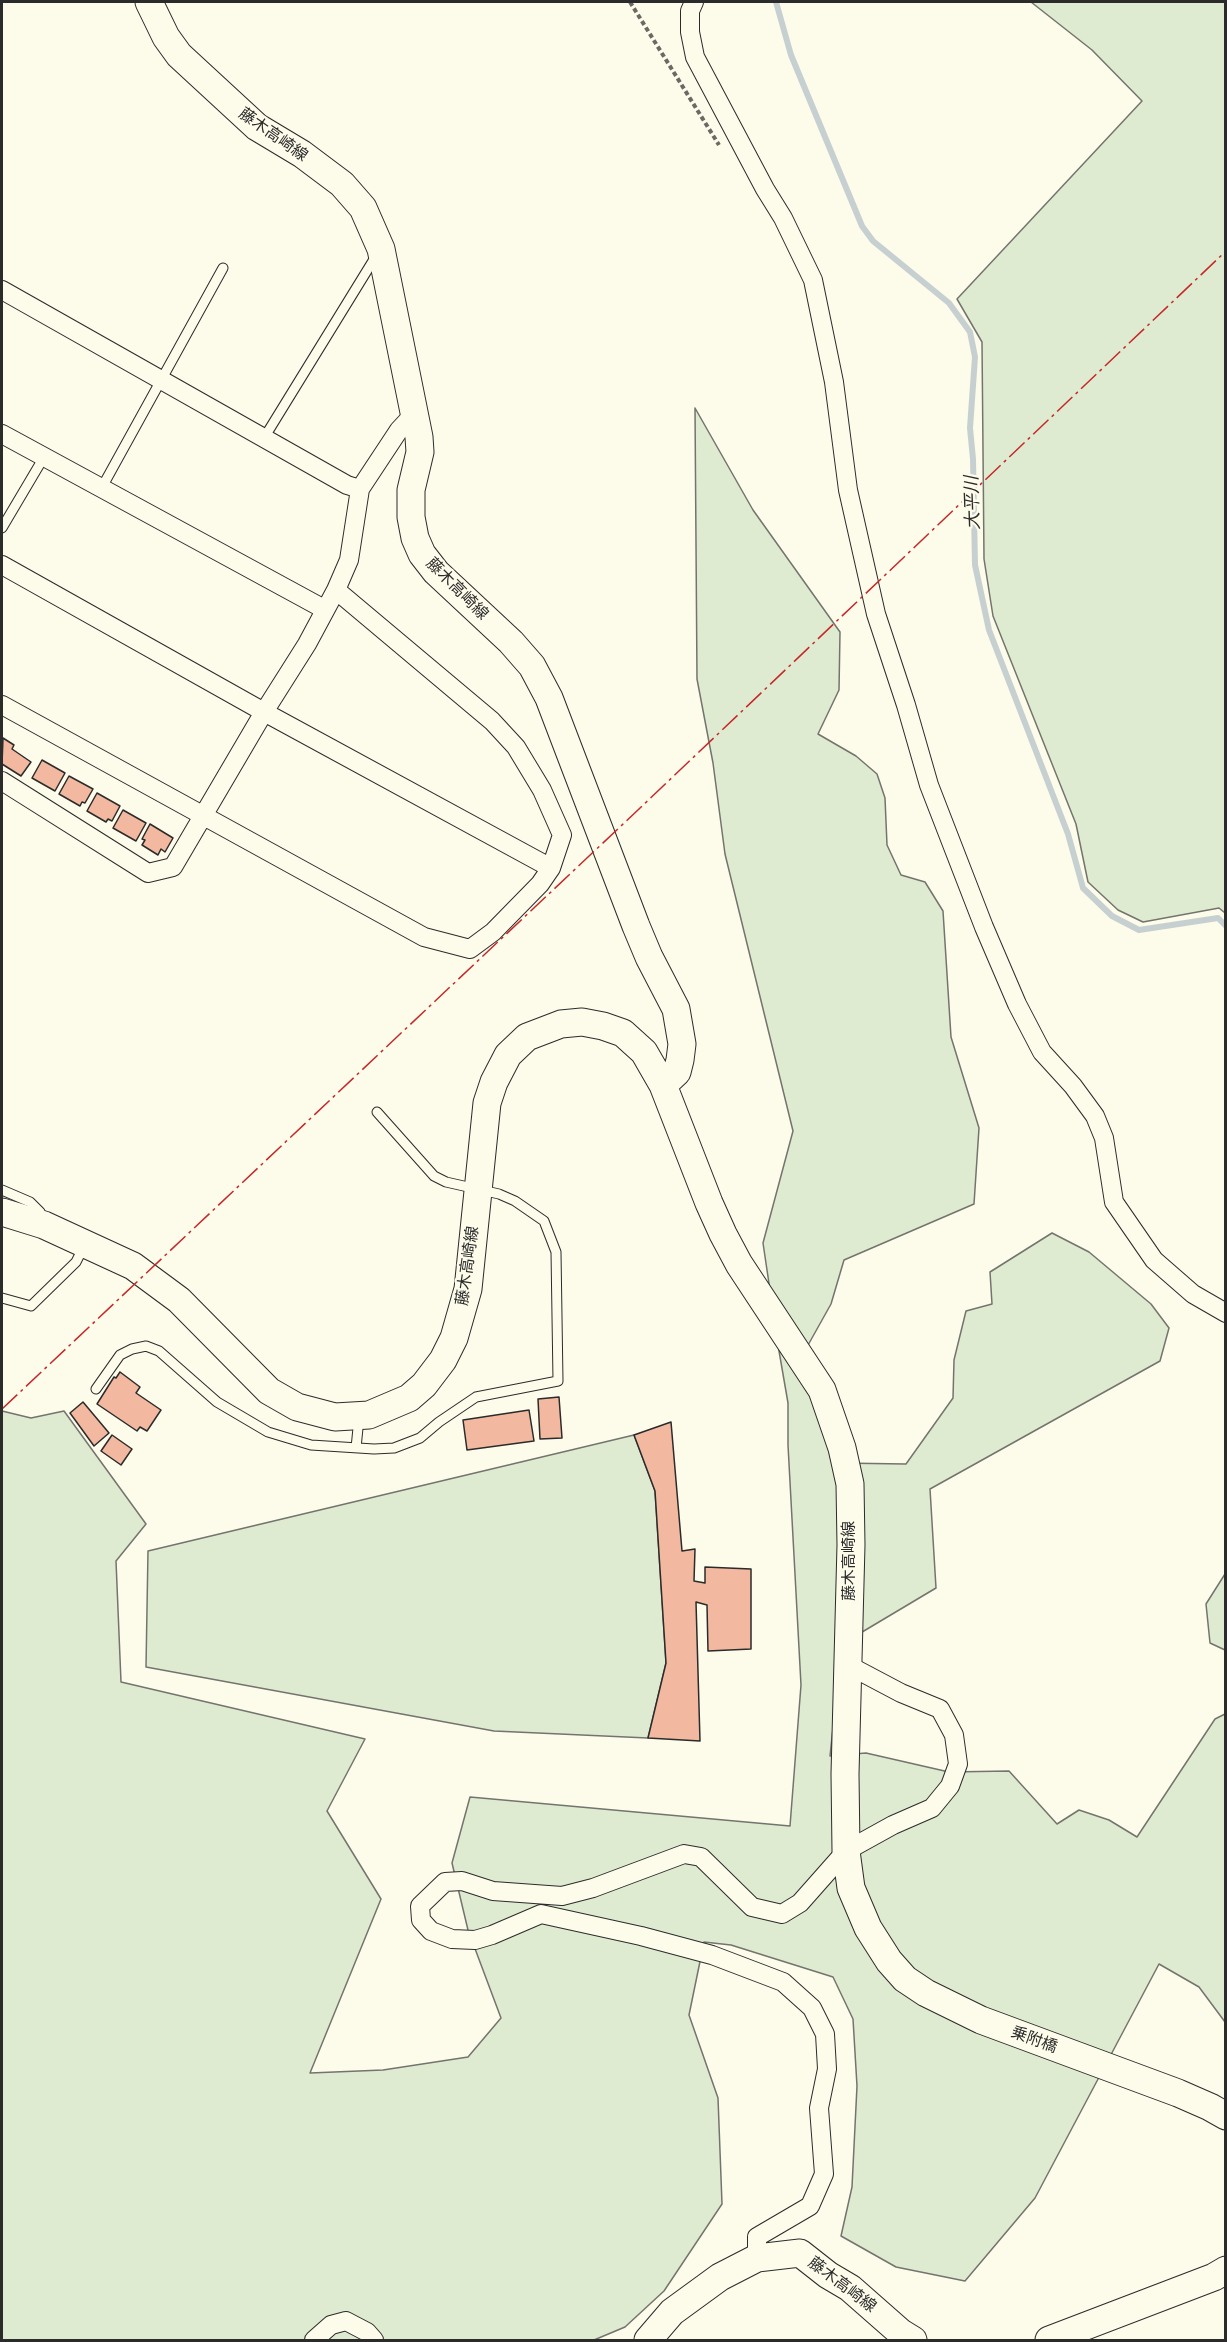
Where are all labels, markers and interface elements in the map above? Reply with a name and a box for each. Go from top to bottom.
street label: 藤木高崎線 [235,104,311,166]
water label: 大平川 [961,476,985,530]
street label: 藤木高崎線 [422,554,492,624]
street label: 藤木高崎線 [453,1225,483,1307]
street label: 藤木高崎線 [840,1521,860,1601]
street label: 乗附橋 [1008,2023,1060,2057]
street label: 藤木高崎線 [804,2253,880,2317]

